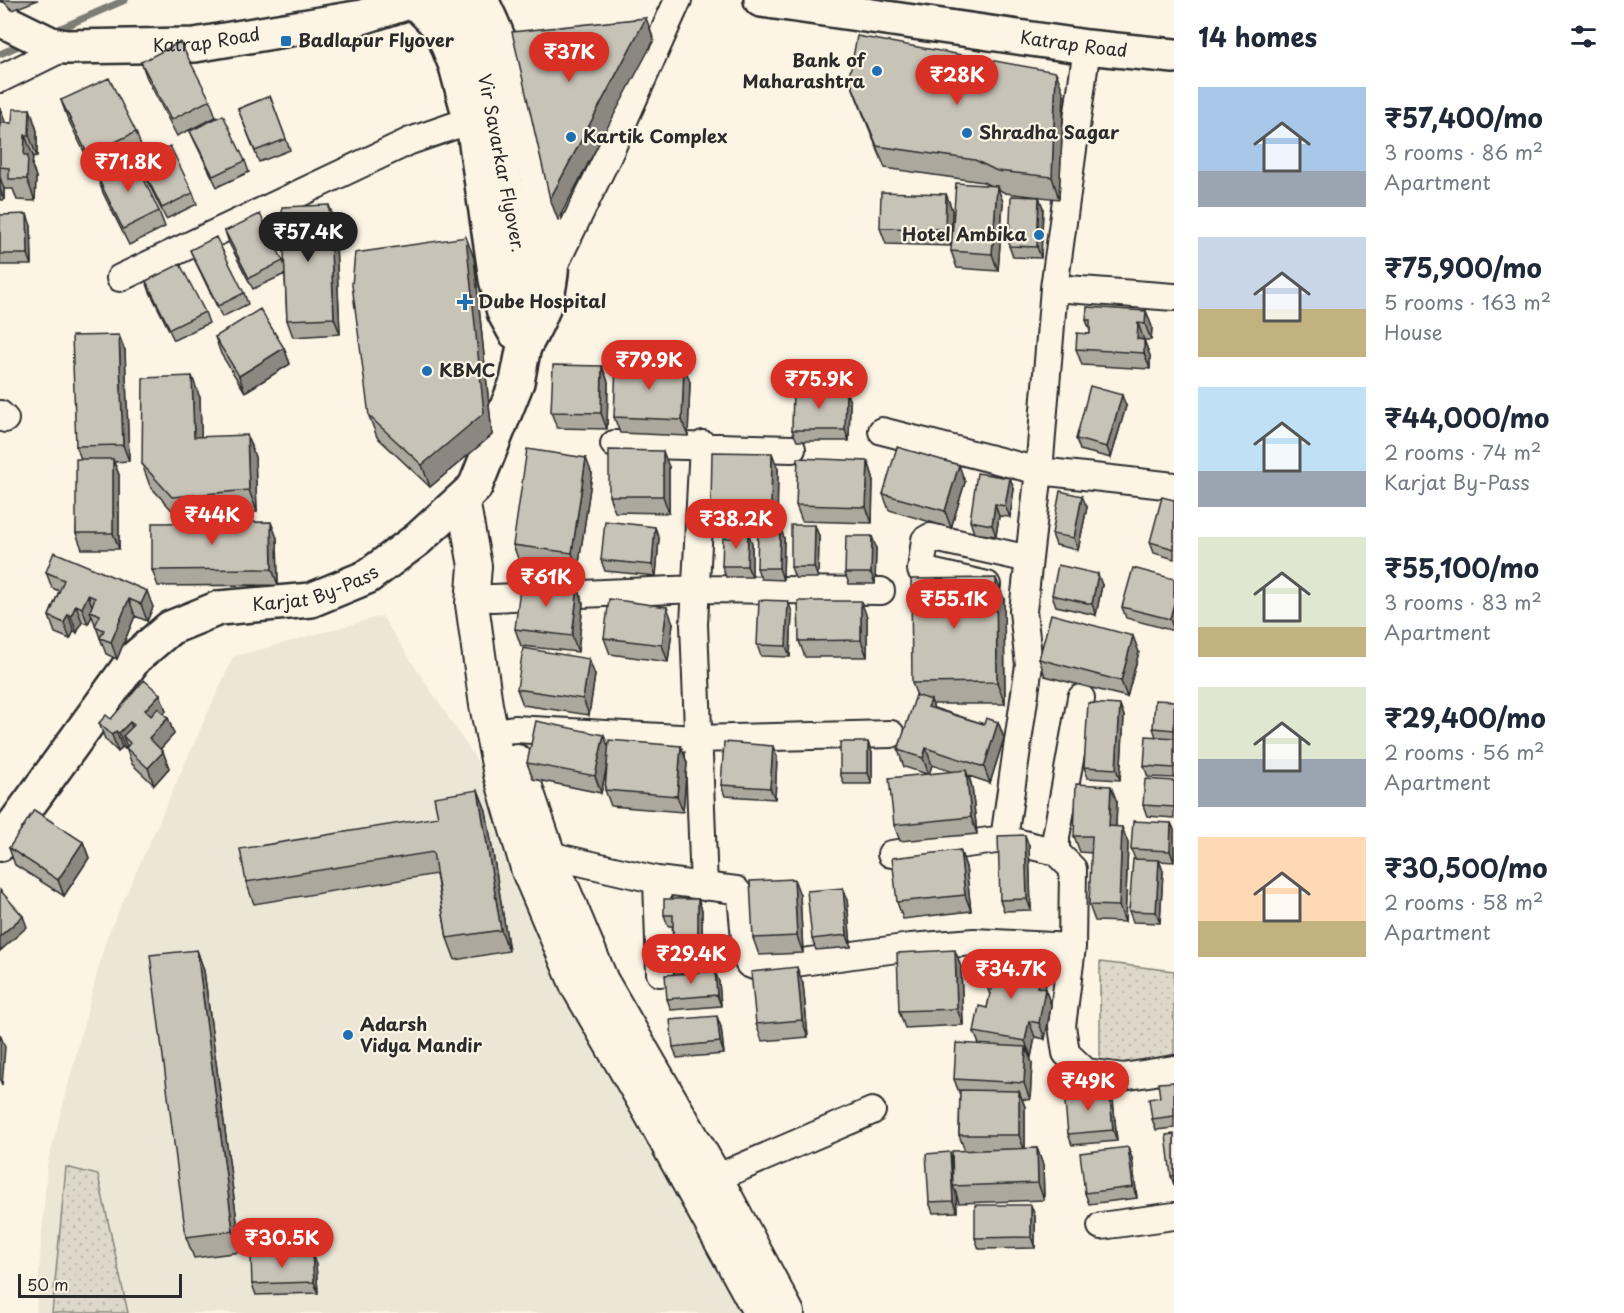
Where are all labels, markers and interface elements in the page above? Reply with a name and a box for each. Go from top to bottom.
text: 14 homes [1198,17,1317,56]
street label: Katrap Road [153,19,262,58]
icon: filters [1567,20,1600,53]
street label: Katrap Road [1019,23,1129,63]
place label: Badlapur Flyover [298,26,455,53]
pin: ₹37K [533,32,605,83]
marker: Badlapur Flyover [279,34,293,48]
text: ₹37K [543,36,595,66]
place label: Bank of Maharashtra [743,46,866,94]
pin: ₹28K [921,55,993,106]
text: ₹28K [929,59,985,89]
marker: Bank of Maharashtra [870,64,884,78]
street label: Vir Savarkar Flyover. [472,71,533,254]
text: ₹57,400/mo [1384,98,1543,137]
icon: home [1246,111,1318,183]
place label: Shradha Sagar [979,118,1120,145]
place label: Kartik Complex [583,122,727,149]
marker: Shradha Sagar [960,126,974,140]
marker: Kartik Complex [564,130,578,144]
text: 3 rooms · 86 m² [1384,137,1543,167]
pin: ₹71.8K [79,142,177,193]
text: ₹71.8K [94,146,162,176]
text: Apartment [1384,167,1491,197]
pin: ₹57.4K [259,212,357,263]
text: ₹57.4K [273,216,343,246]
place label: Hotel Ambika [902,220,1027,247]
marker: Hotel Ambika [1032,228,1046,242]
text: ₹75,900/mo [1384,248,1542,287]
icon: home [1246,261,1318,333]
place label: Dube Hospital [478,287,606,314]
text: 5 rooms · 163 m² [1384,287,1551,317]
marker: Dube Hospital [456,293,474,311]
text: House [1384,317,1443,347]
pin: ₹79.9K [600,340,698,391]
text: ₹79.9K [615,344,683,374]
place label: KBMC [439,356,495,383]
pin: ₹75.9K [770,359,868,410]
text: ₹75.9K [785,363,853,393]
marker: KBMC [420,364,434,378]
text: ₹44,000/mo [1384,398,1549,437]
icon: home [1246,411,1318,483]
text: 2 rooms · 74 m² [1384,437,1541,467]
text: Karjat By-Pass [1384,467,1530,497]
pin: ₹44K [176,495,248,546]
text: ₹44K [184,499,240,529]
pin: ₹38.2K [687,499,785,550]
text: ₹38.2K [699,503,773,533]
text: ₹55,100/mo [1384,548,1539,587]
pin: ₹61K [510,557,582,608]
street label: Karjat By-Pass [251,558,384,617]
text: ₹61K [520,561,572,591]
icon: home [1246,561,1318,633]
pin: ₹55.1K [905,579,1003,630]
text: ₹55.1K [920,583,988,613]
text: 3 rooms · 83 m² [1384,587,1542,617]
text: Apartment [1384,617,1491,647]
text: ₹29,400/mo [1384,698,1546,737]
icon: home [1246,711,1318,783]
text: 2 rooms · 56 m² [1384,737,1545,767]
text: Apartment [1384,767,1491,797]
text: ₹30,500/mo [1384,848,1548,887]
icon: home [1246,861,1318,933]
text: 2 rooms · 58 m² [1384,887,1543,917]
text: Apartment [1384,917,1491,947]
pin: ₹29.4K [642,934,740,985]
text: ₹29.4K [656,938,726,968]
pin: ₹34.7K [962,949,1060,1000]
text: ₹34.7K [975,953,1047,983]
place label: Adarsh Vidya Mandir [360,1010,483,1058]
marker: Adarsh Vidya Mandir [341,1028,355,1042]
pin: ₹49K [1052,1061,1124,1112]
text: ₹49K [1061,1065,1115,1095]
pin: ₹30.5K [233,1218,331,1269]
text: ₹30.5K [245,1222,319,1252]
scale bar [18,1271,182,1298]
text: 50 m [27,1272,68,1296]

